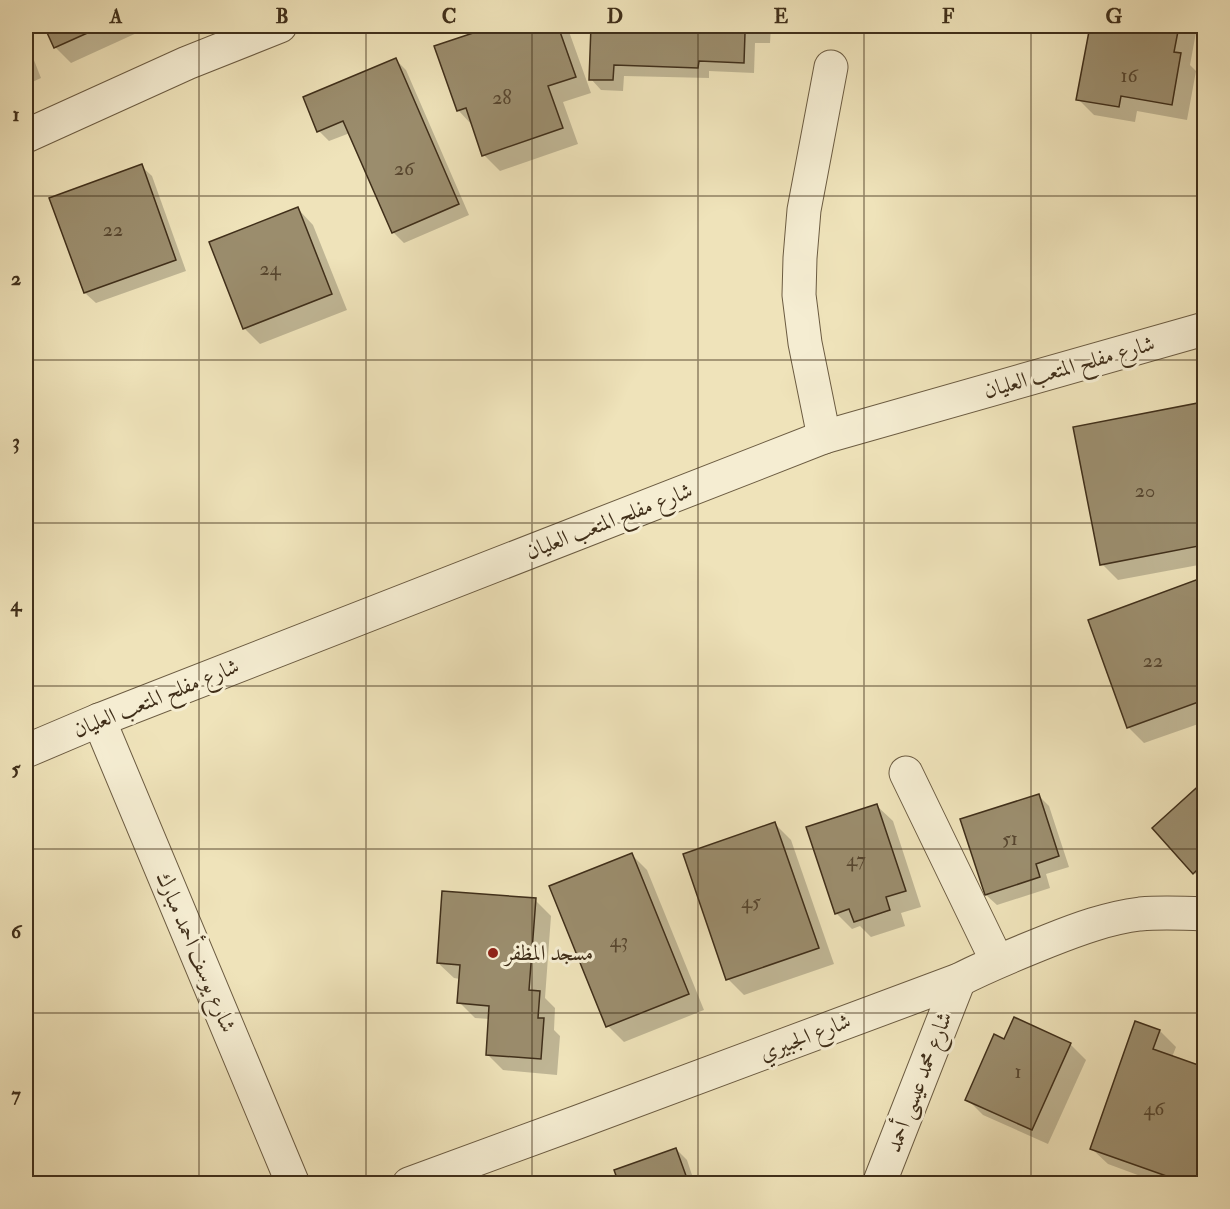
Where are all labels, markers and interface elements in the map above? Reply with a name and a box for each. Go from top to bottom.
text: A [109,4,123,29]
text: B [275,4,289,29]
text: C [442,4,456,29]
text: D [607,4,623,29]
text: E [774,4,789,29]
text: F [942,4,955,29]
text: G [1106,4,1123,29]
house number: 16 [1120,63,1138,88]
house number: 28 [492,85,512,110]
text: 1 [12,102,20,127]
house number: 26 [394,156,415,181]
house number: 22 [103,217,123,242]
house number: 24 [260,256,282,281]
text: 2 [11,266,21,291]
street label: شارع مفلح المتعب العليان [980,329,1159,410]
text: 3 [12,429,20,454]
street label: شارع مفلح المتعب العليان [521,476,698,570]
house number: 20 [1135,478,1155,503]
text: 4 [10,592,23,617]
house number: 22 [1143,648,1163,673]
street label: شارع مفلح المتعب العليان [69,652,245,749]
text: 5 [12,756,22,781]
house number: 51 [1002,826,1018,851]
house number: 47 [846,847,866,872]
street label: شارع يوسف أحمد مبارك [146,866,244,1038]
house number: 45 [741,889,761,914]
text: 6 [11,919,23,944]
house number: 43 [610,928,628,953]
place label: مسجد المظفر [503,939,593,967]
marker: مسجد المظفر [486,946,500,960]
street label: شارع الجبيري [755,1007,856,1071]
street label: شارع محمد عيسى أحمد [877,1007,962,1158]
house number: 1 [1014,1059,1022,1084]
text: 7 [11,1082,21,1107]
house number: 46 [1144,1096,1165,1121]

